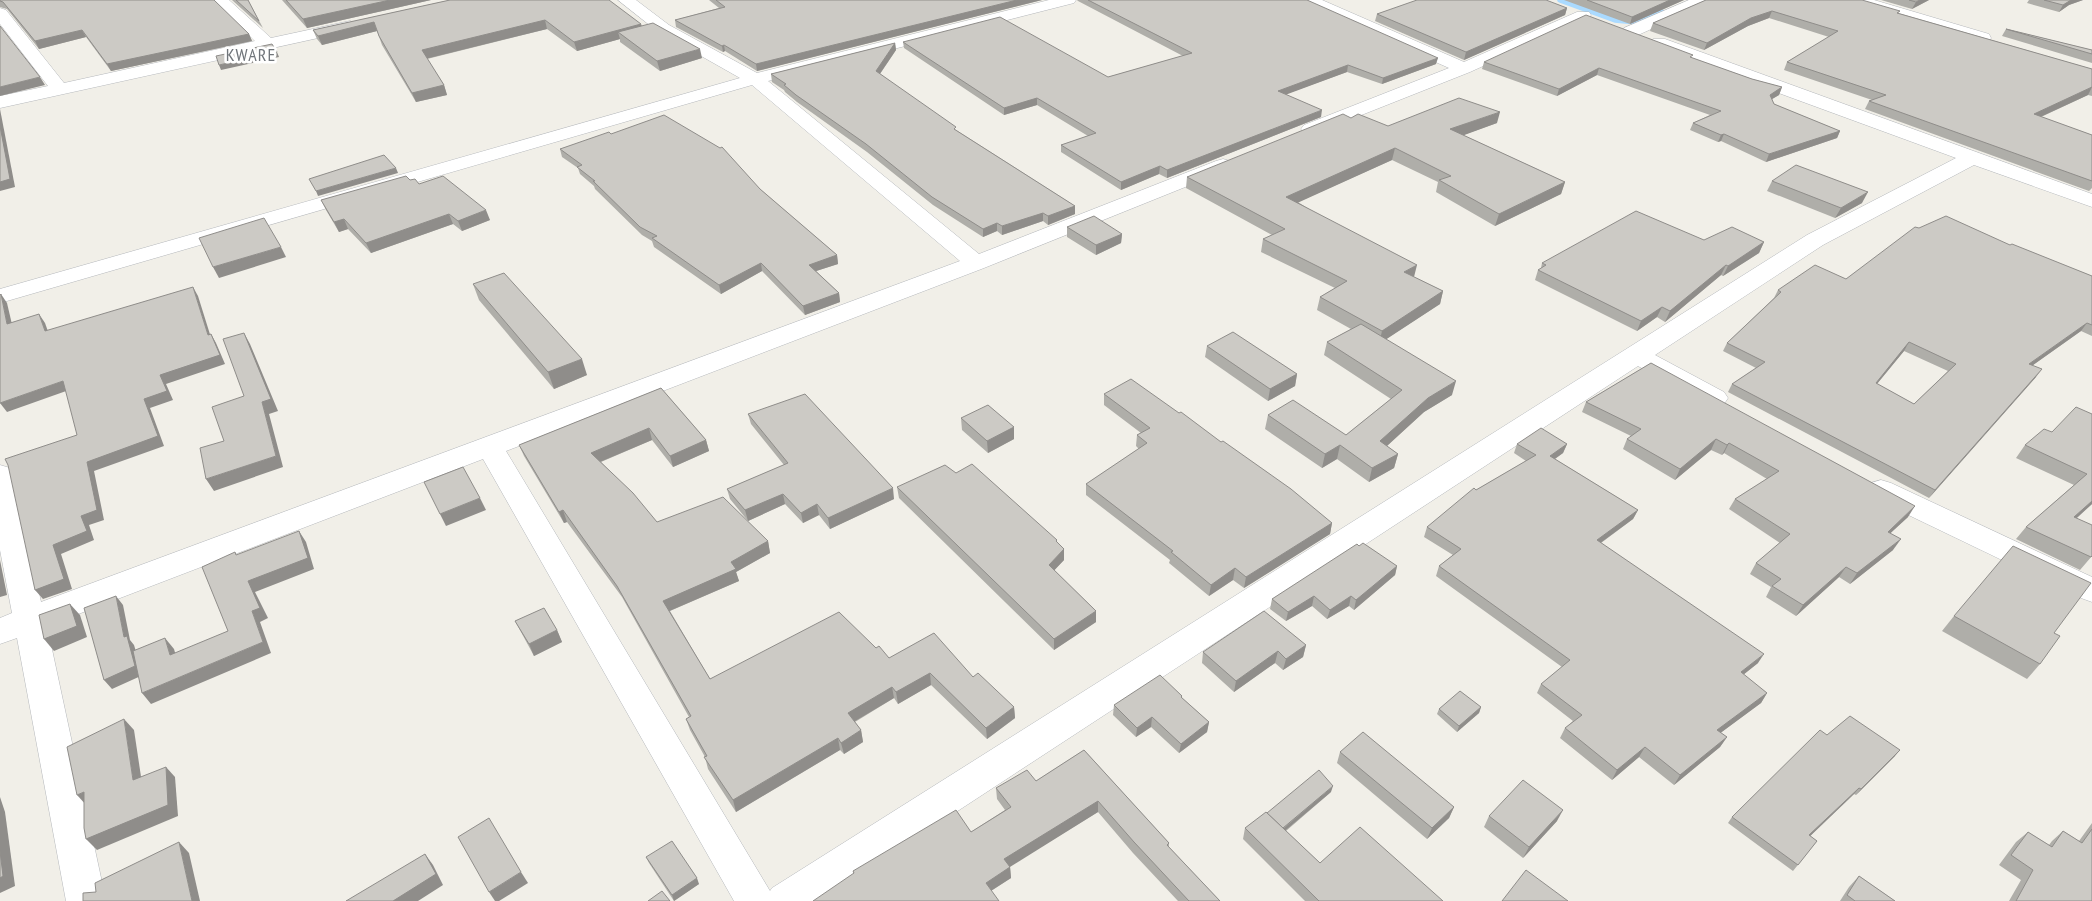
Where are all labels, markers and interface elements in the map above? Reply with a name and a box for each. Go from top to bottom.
district label: KWARE [226,43,276,66]

